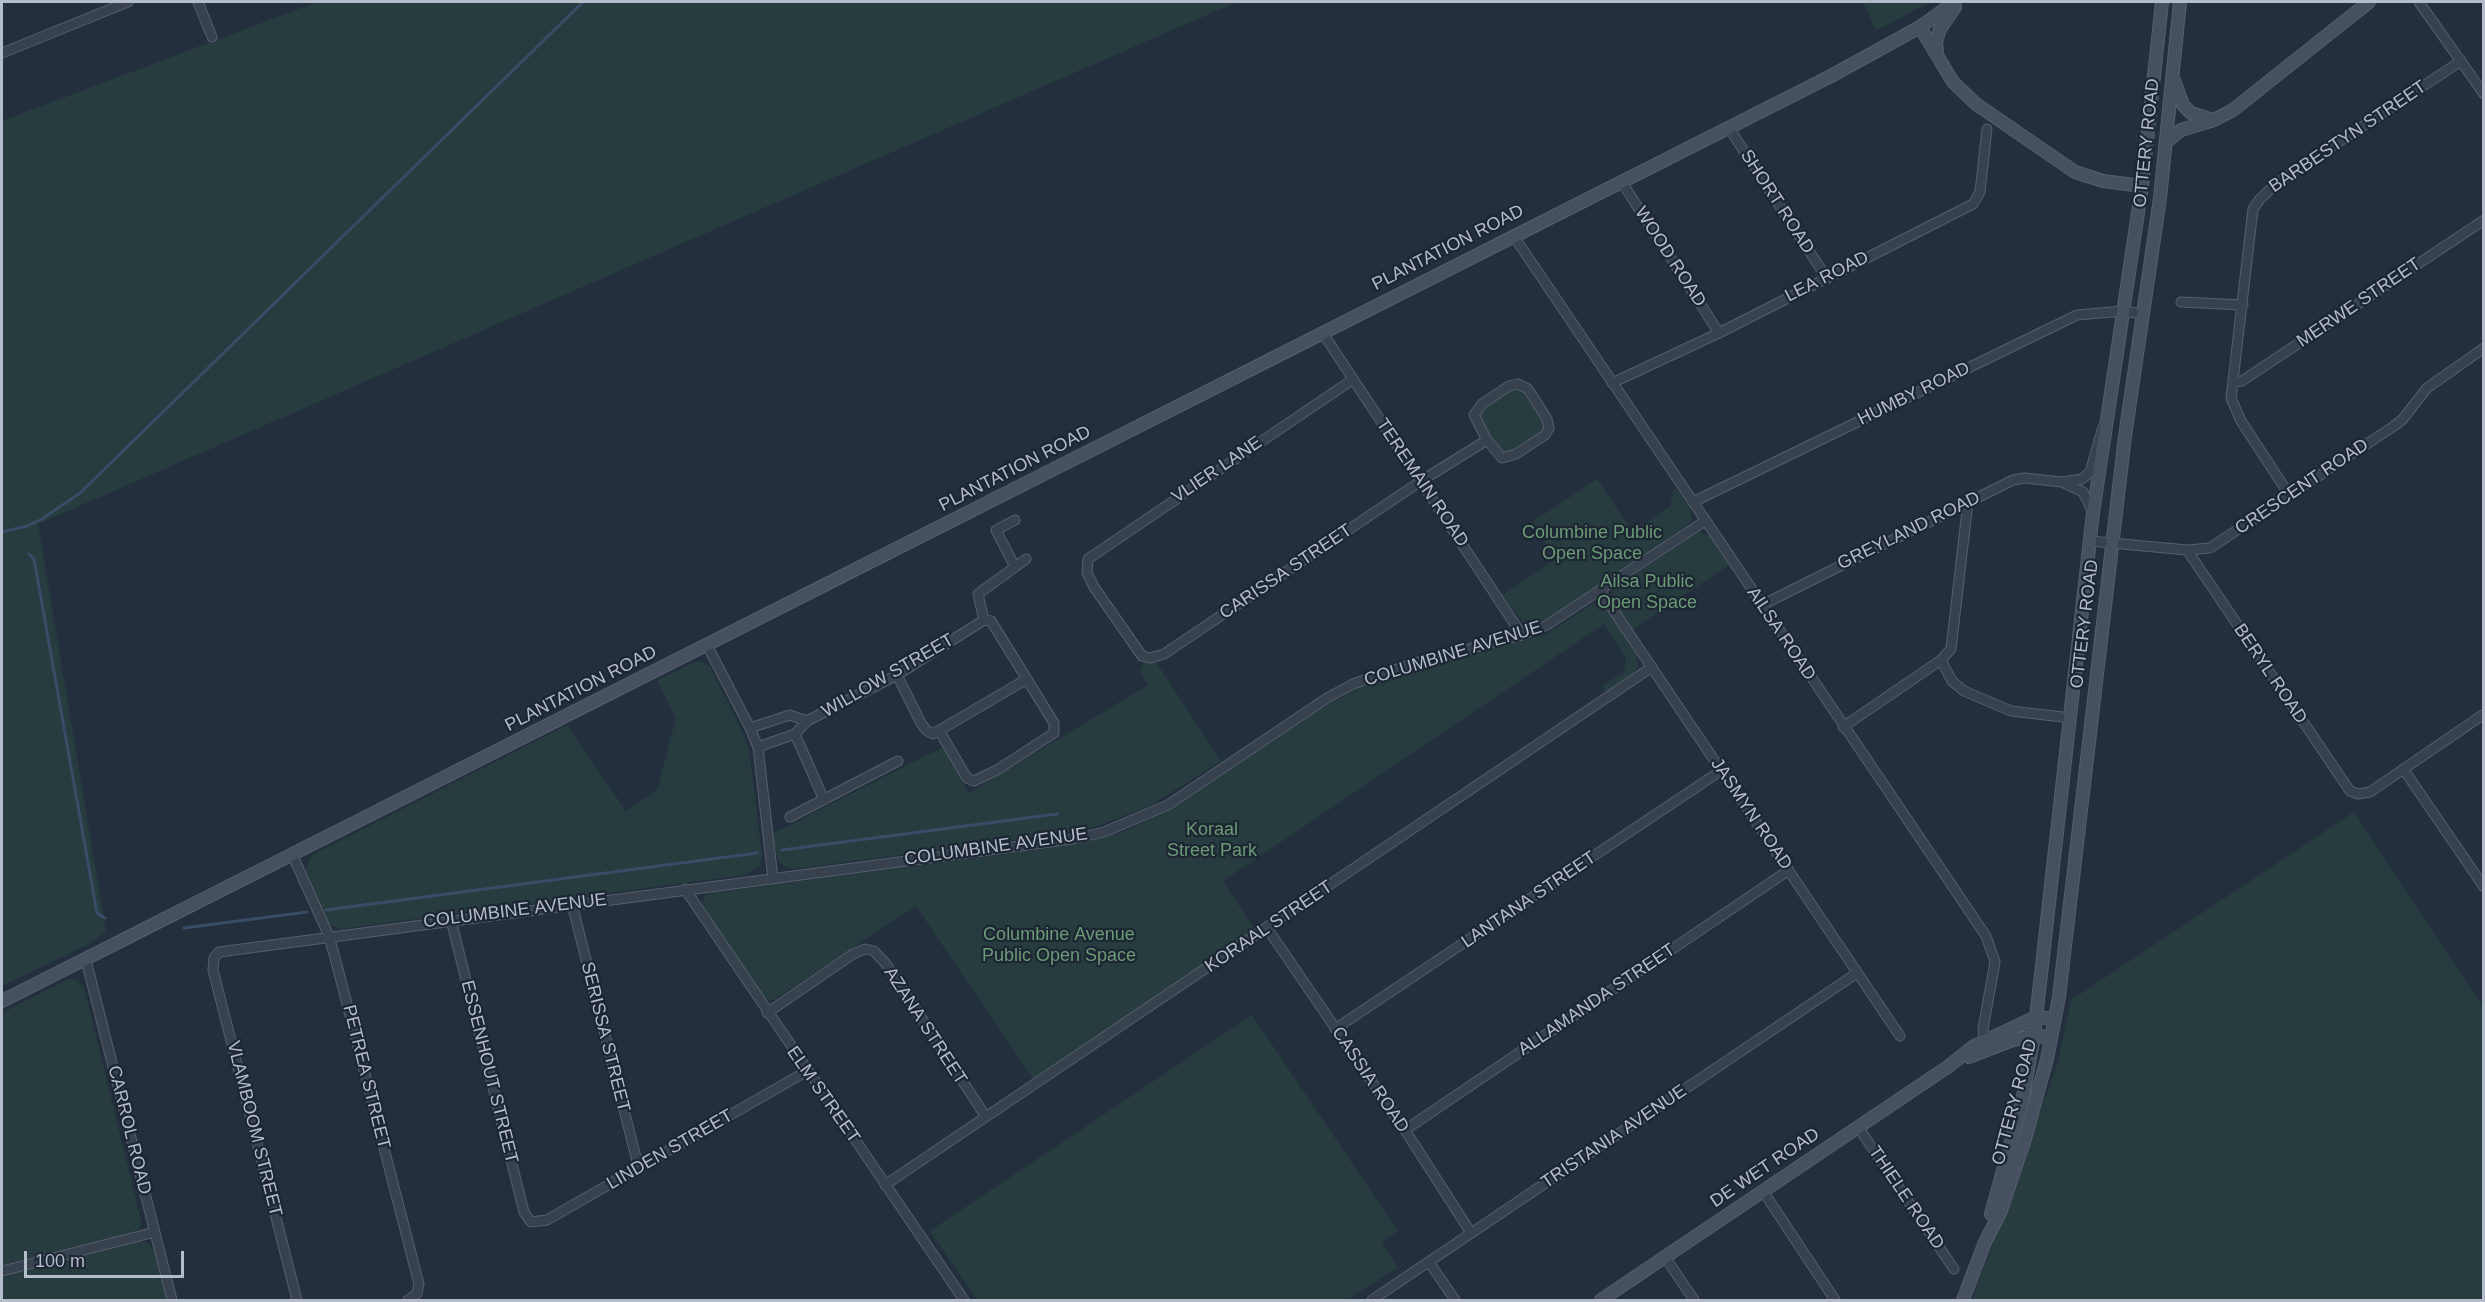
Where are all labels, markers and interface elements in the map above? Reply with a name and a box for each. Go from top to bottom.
street label: BARBESTYN STREET [2265,76,2431,198]
street label: OTTERY ROAD [2129,77,2165,209]
street label: SHORT ROAD [1735,146,1819,258]
street label: PLANTATION ROAD [1369,200,1527,296]
street label: WOOD ROAD [1630,203,1710,311]
street label: LEA ROAD [1782,247,1872,307]
street label: MERWE STREET [2293,254,2425,352]
street label: HUMBY ROAD [1854,358,1974,430]
street label: TEREMAIN ROAD [1371,415,1473,551]
street label: PLANTATION ROAD [936,421,1094,517]
street label: VLIER LANE [1168,432,1266,508]
street label: CRESCENT ROAD [2231,434,2373,540]
street label: GREYLAND ROAD [1834,487,1984,575]
street label: CARISSA STREET [1216,520,1356,624]
park label: Columbine Public Open Space [1522,522,1662,564]
street label: OTTERY ROAD [2066,558,2104,690]
park label: Ailsa Public Open Space [1597,571,1697,614]
street label: AILSA ROAD [1742,583,1820,685]
street label: COLUMBINE AVENUE [1362,617,1544,691]
street label: BERYL ROAD [2229,620,2311,728]
street label: WILLOW STREET [818,629,958,723]
street label: PLANTATION ROAD [502,641,660,737]
street label: JASMYN ROAD [1706,754,1796,874]
park label: Koraal Street Park [1167,819,1257,862]
street label: COLUMBINE AVENUE [903,823,1089,871]
street label: LANTANA STREET [1458,847,1600,953]
street label: KORAAL STREET [1201,876,1337,978]
street label: COLUMBINE AVENUE [422,889,608,933]
park label: Columbine Avenue Public Open Space [982,924,1136,966]
street label: ALLAMANDA STREET [1514,939,1680,1061]
street label: SERISSA STREET [576,960,634,1114]
street label: AZANA STREET [879,963,971,1089]
street label: ESSENHOUT STREET [456,978,522,1166]
street label: PETREA STREET [338,1003,394,1151]
street label: CASSIA ROAD [1327,1023,1413,1137]
street label: OTTERY ROAD [1988,1037,2042,1167]
street label: VLAMBOOM STREET [222,1039,286,1219]
street label: ELM STREET [782,1043,864,1147]
street label: CARROL ROAD [103,1063,155,1197]
street label: TRISTANIA AVENUE [1537,1080,1691,1194]
street label: LINDEN STREET [603,1105,737,1195]
street label: DE WET ROAD [1706,1124,1824,1212]
street label: THIELE ROAD [1863,1142,1949,1254]
scale bar [27,1239,188,1277]
text: 100 m [35,1251,85,1271]

